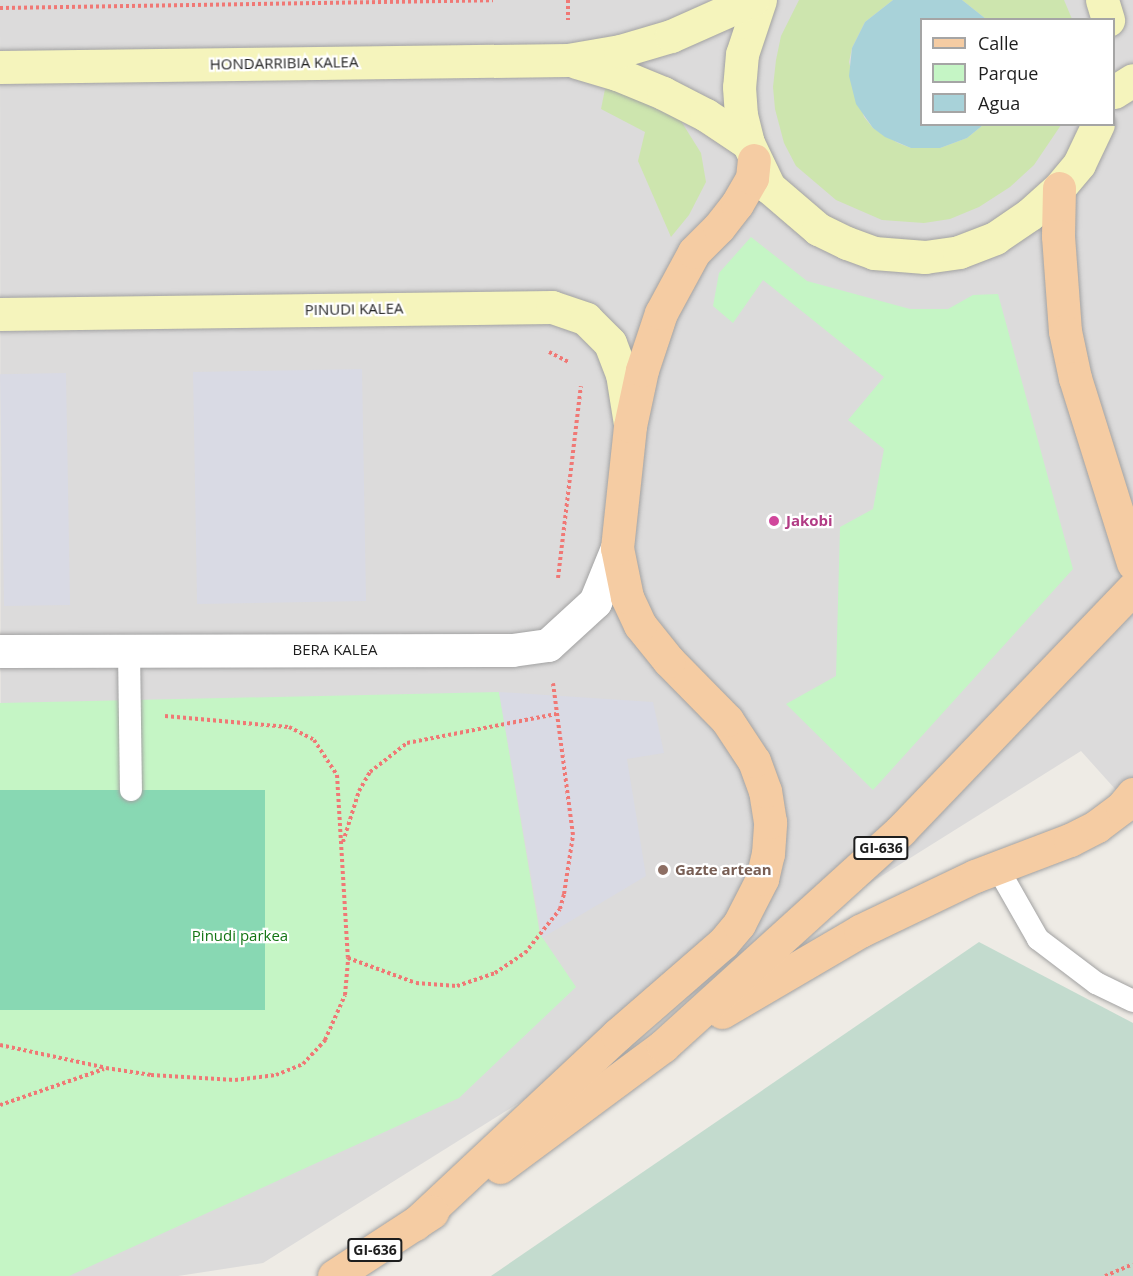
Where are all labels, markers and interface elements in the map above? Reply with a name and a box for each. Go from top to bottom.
legend [920,18,1115,126]
text: Calle [978,31,1019,55]
street label: HONDARRIBIA KALEA [210,53,358,73]
text: Parque [978,61,1038,85]
text: Agua [978,91,1020,115]
street label: PINUDI KALEA [304,299,404,319]
place label: Jakobi [786,512,833,530]
marker: Jakobi [767,514,781,528]
street label: BERA KALEA [293,641,377,659]
road number: GI-636 [852,837,910,859]
place label: Gazte artean [675,861,772,879]
marker: Gazte artean [656,863,670,877]
park label: Pinudi parkea [192,927,288,945]
road number: GI-636 [346,1239,404,1261]

